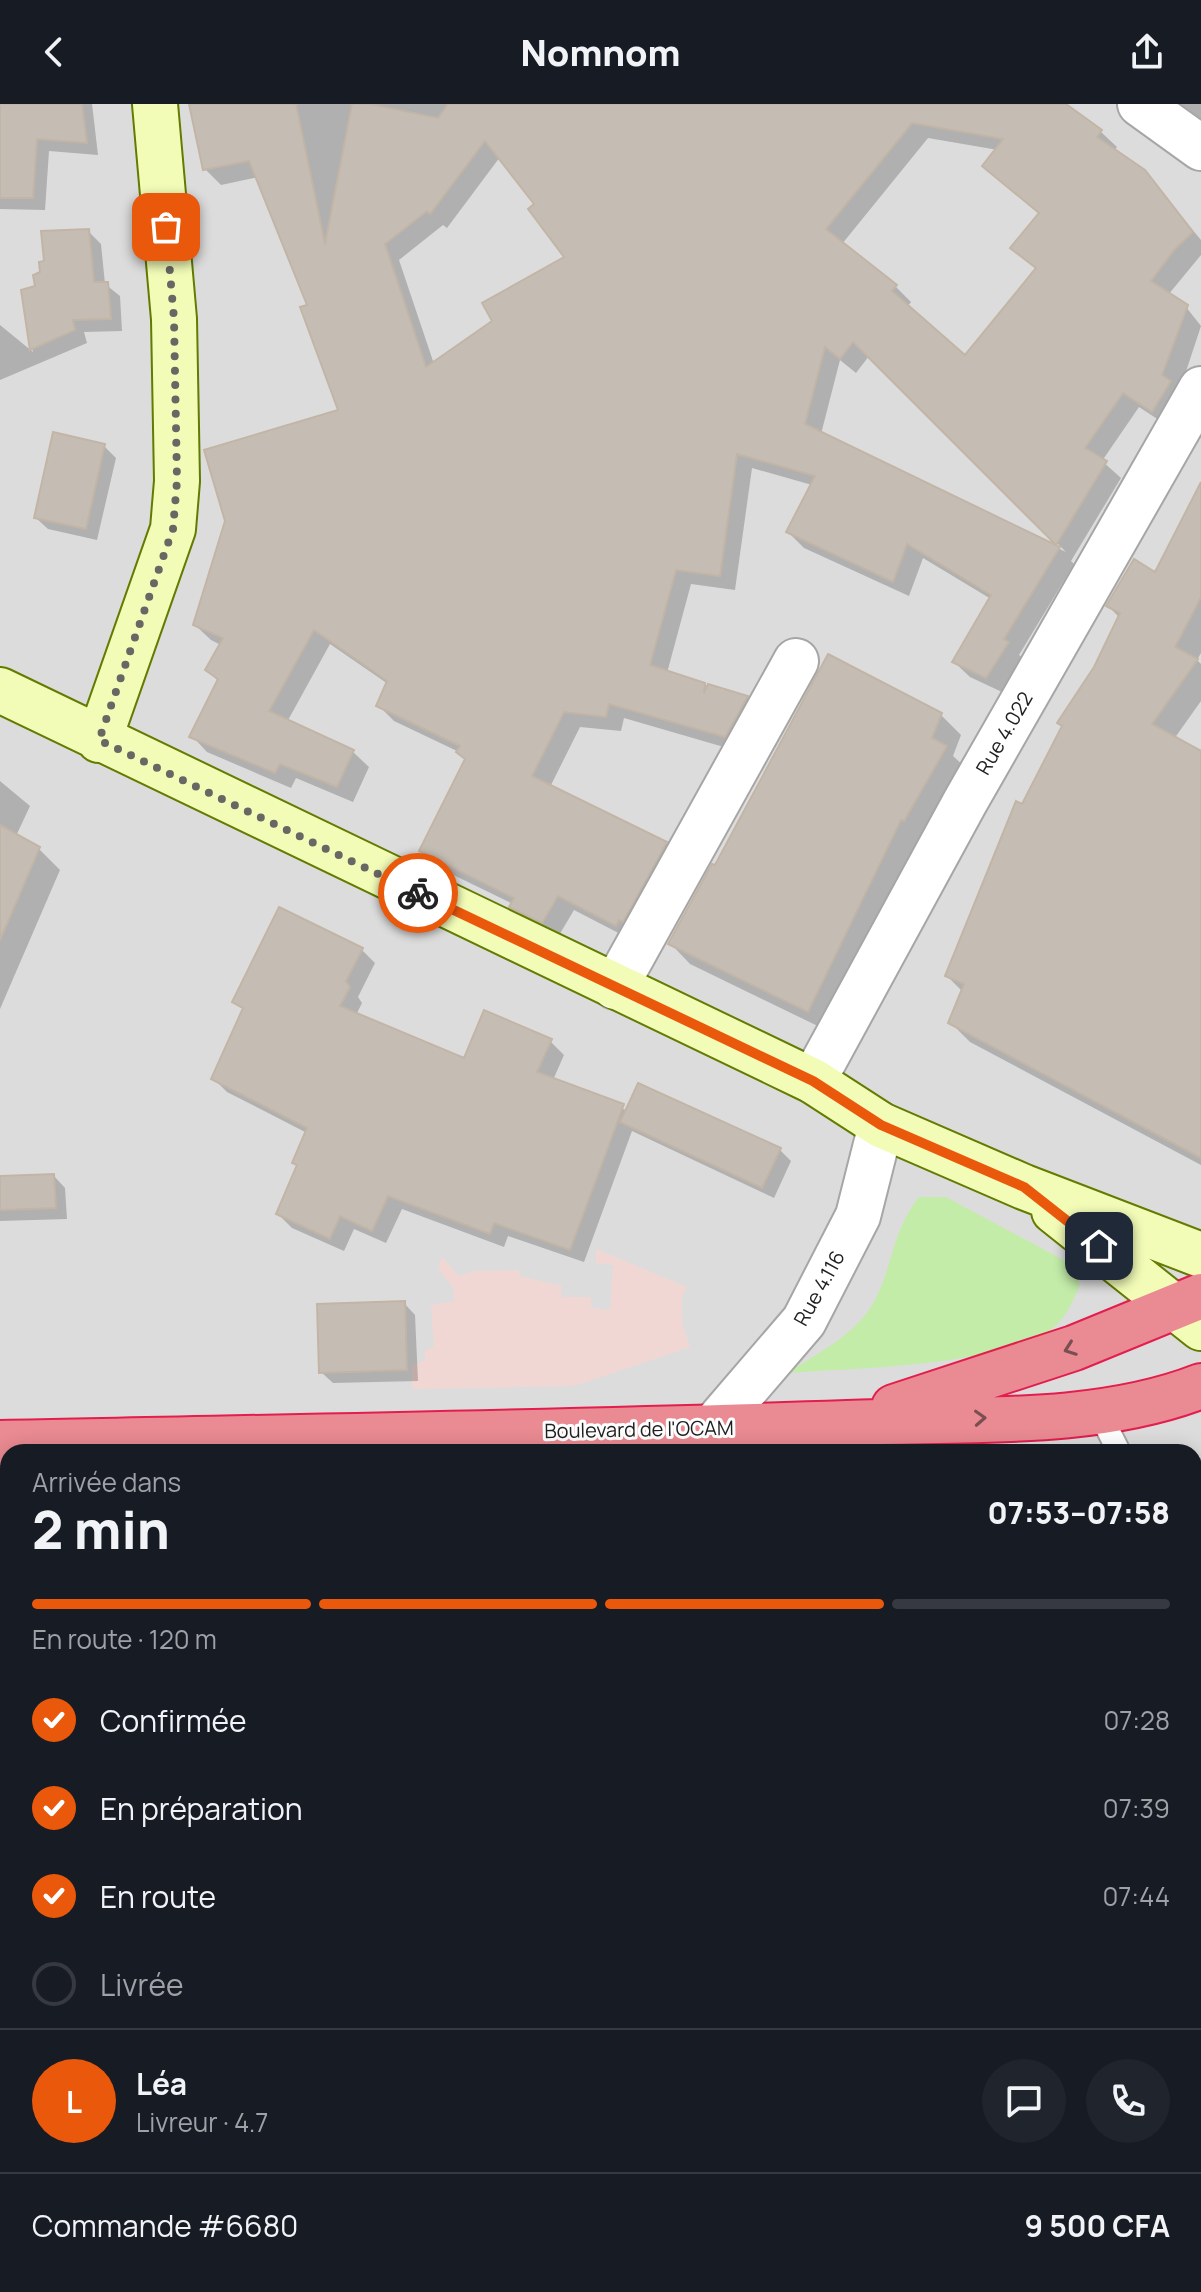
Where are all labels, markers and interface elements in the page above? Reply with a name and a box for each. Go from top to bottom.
text: Nomnom [521,28,680,77]
icon: back [32,30,76,74]
icon: share [1125,30,1169,74]
pin [132,193,200,261]
icon: bag [144,205,188,249]
street label: Rue 4.022 [969,687,1039,779]
courier [378,853,458,933]
icon: bike [396,871,440,915]
pin [1065,1212,1133,1280]
icon: home [1077,1224,1121,1268]
street label: Rue 4.116 [787,1245,851,1331]
one-way arrow [1064,1339,1078,1355]
one-way arrow [974,1410,987,1427]
street label: Boulevard de l'OCAM [544,1414,734,1444]
text: Arrivée dans [32,1464,181,1500]
text: 07:53–07:58 [988,1492,1170,1533]
text: 2 min [32,1494,170,1565]
text: En route · 120 m [32,1621,217,1657]
icon: check [32,1698,76,1742]
text: Confirmée [100,1700,246,1741]
text: 07:28 [1103,1702,1170,1738]
icon: check [32,1786,76,1830]
text: En préparation [100,1788,302,1829]
text: 07:39 [1103,1790,1170,1826]
icon: check [32,1874,76,1918]
text: En route [100,1876,216,1917]
text: 07:44 [1102,1878,1170,1914]
text: Livrée [100,1964,183,2005]
button: chat [982,2059,1066,2143]
button: phone [1086,2059,1170,2143]
text: Léa [136,2063,187,2104]
text: L [66,2081,82,2122]
text: Livreur · 4.7 [136,2104,268,2140]
text: Commande #6680 [32,2205,298,2246]
text: 9 500 CFA [1025,2205,1170,2246]

